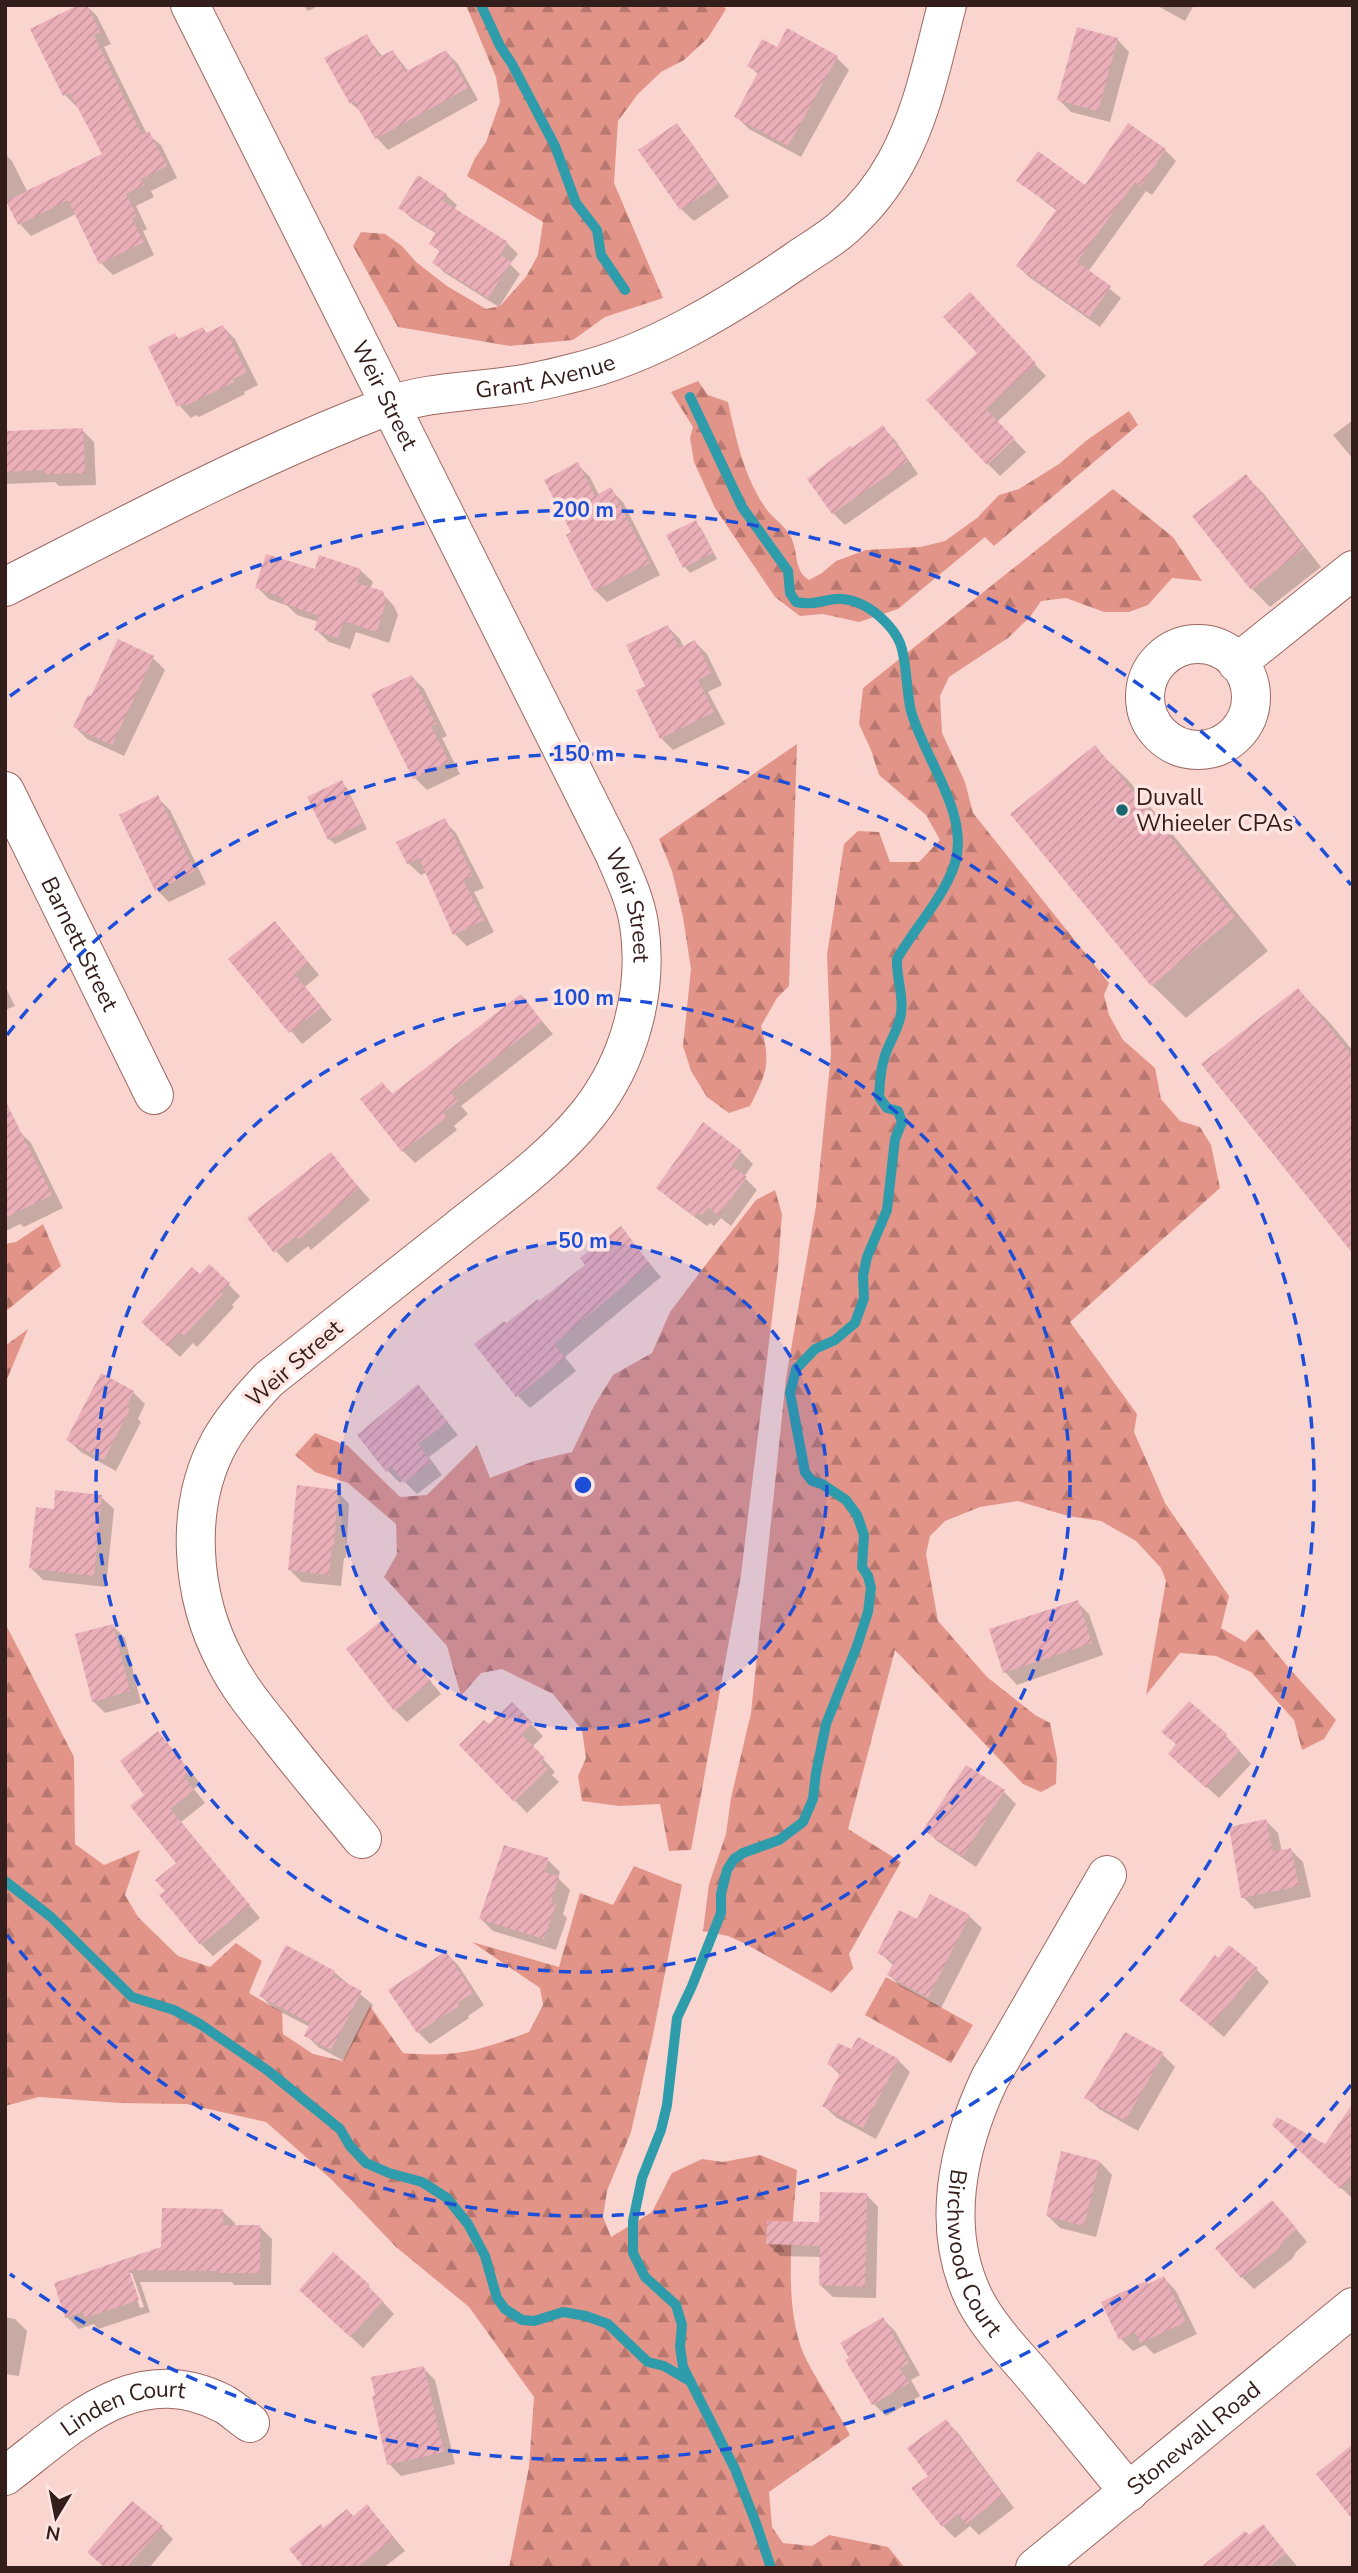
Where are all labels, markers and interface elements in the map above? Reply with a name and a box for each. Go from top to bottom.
street label: Weir Street [344,335,425,456]
street label: Grant Avenue [474,347,619,406]
text: 200 m [552,496,614,524]
text: 150 m [552,740,614,768]
place label: Duvall Whieeler CPAs [1136,782,1293,839]
marker: Duvall Whieeler CPAs [1114,802,1130,818]
street label: Weir Street [598,843,657,964]
street label: Barnett Street [33,872,126,1017]
text: 100 m [552,984,614,1012]
text: 50 m [558,1227,608,1255]
street label: Weir Street [239,1312,350,1414]
centre of rings [571,1473,595,1497]
street label: Birchwood Court [939,2167,1010,2344]
street label: Linden Court [54,2374,189,2444]
street label: Stonewall Road [1120,2374,1267,2502]
north arrow [21,2482,91,2552]
text: N [44,2519,62,2547]

